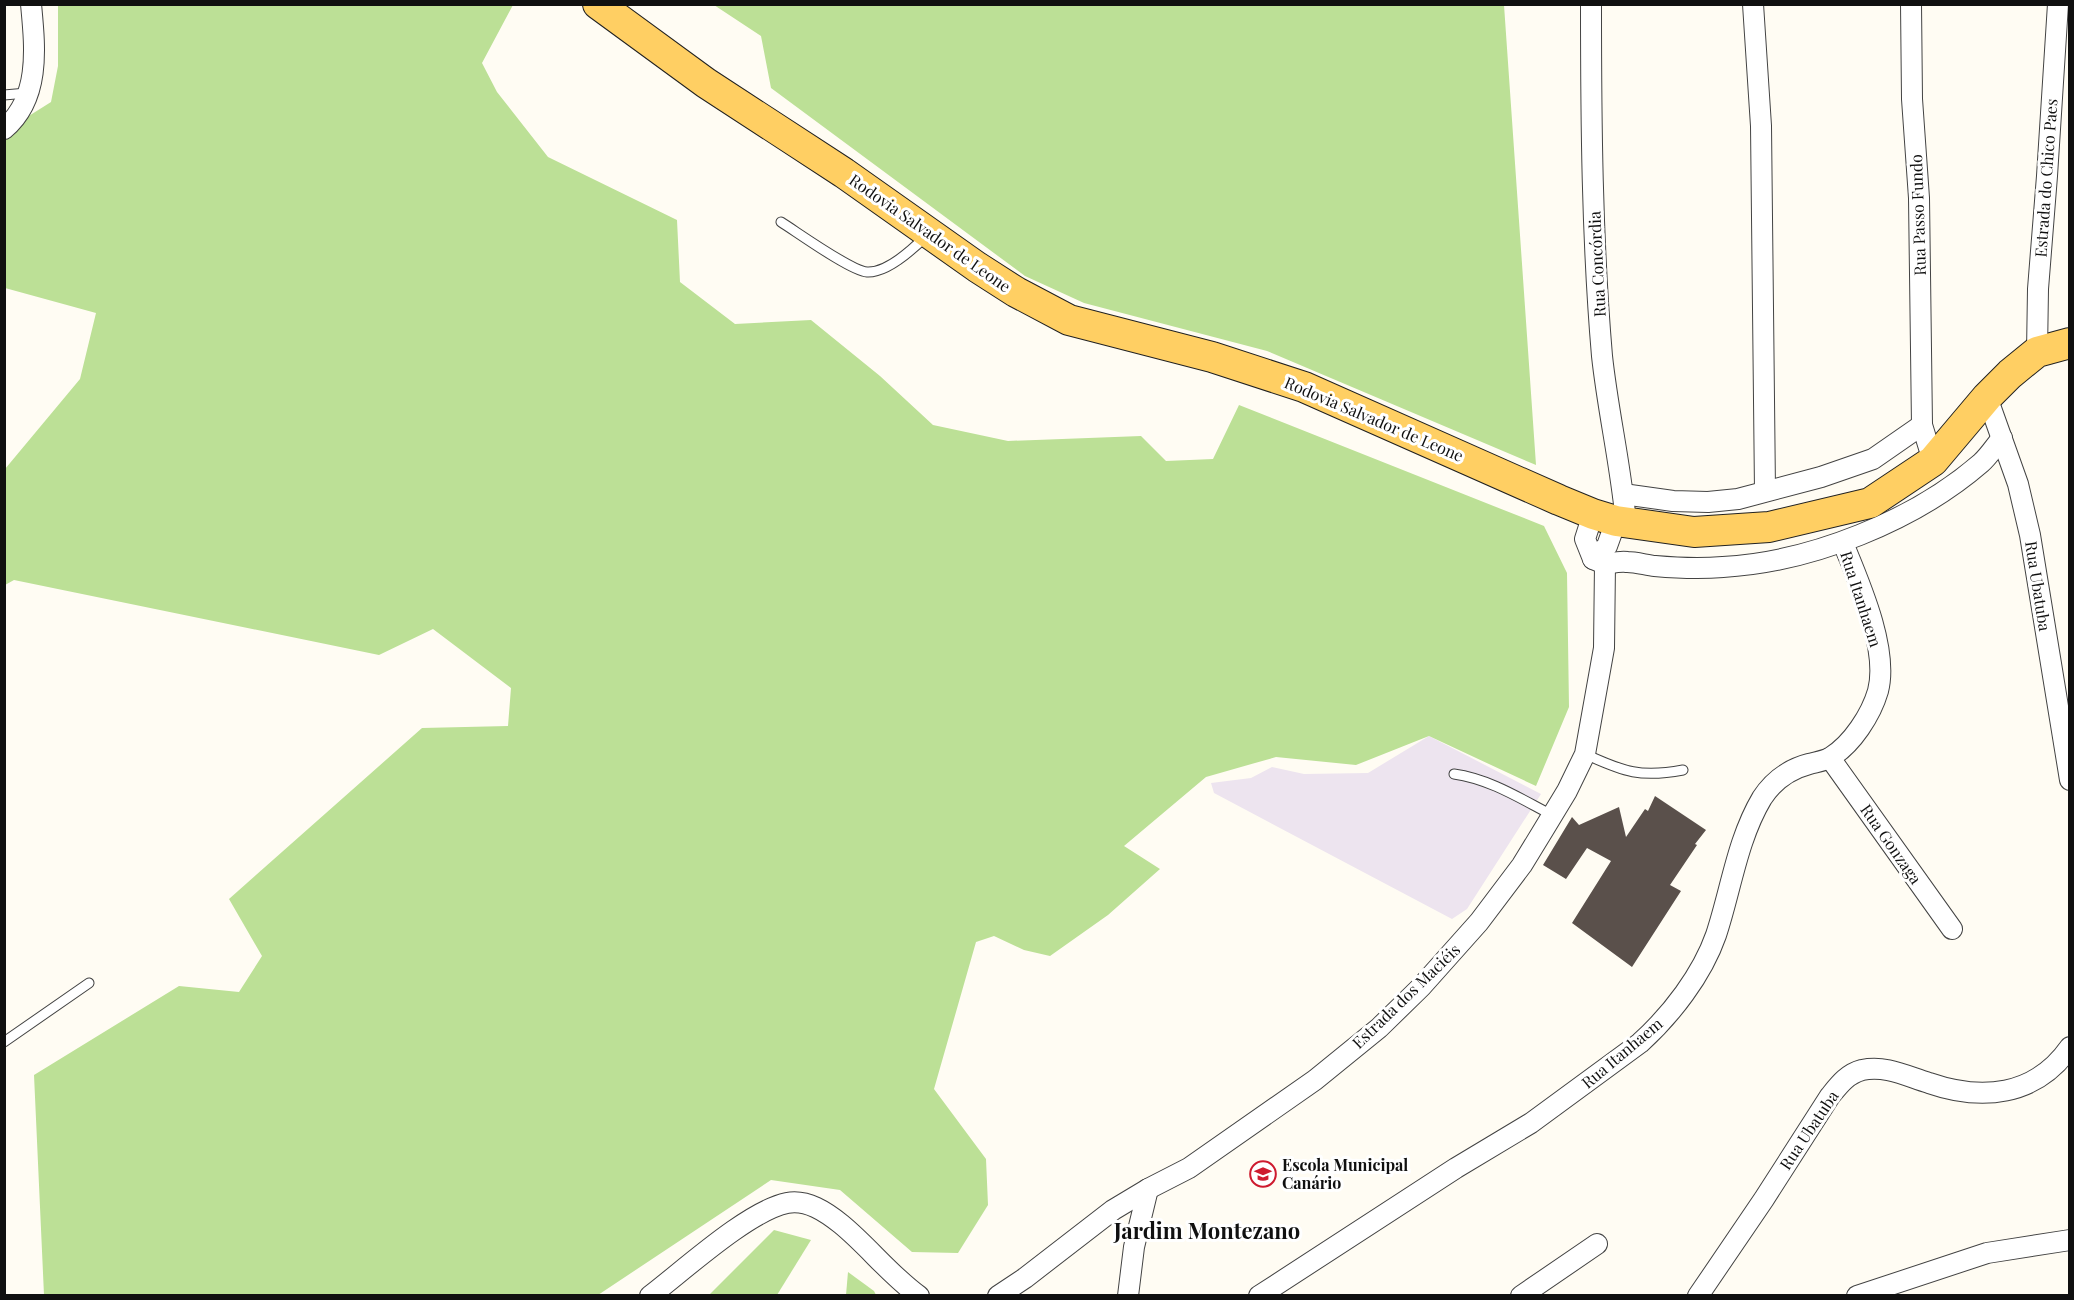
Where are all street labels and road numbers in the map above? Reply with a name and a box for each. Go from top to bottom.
street label: Estrada do Chico Paes [2029,98,2062,258]
street label: Rua Passo Fundo [1905,154,1930,276]
street label: Rodovia Salvador de Leone [845,169,1015,296]
street label: Rua Concórdia [1583,211,1610,318]
street label: Rodovia Salvador de Leone [1282,371,1467,466]
street label: Rua Ubatuba [2021,539,2056,633]
street label: Rua Itanhaem [1836,548,1887,649]
street label: Rua Gonzaga [1856,800,1927,888]
street label: Estrada dos Maciéis [1347,939,1464,1053]
street label: Rua Itanhaem [1577,1013,1667,1093]
street label: Rua Ubatuba [1774,1086,1843,1173]

